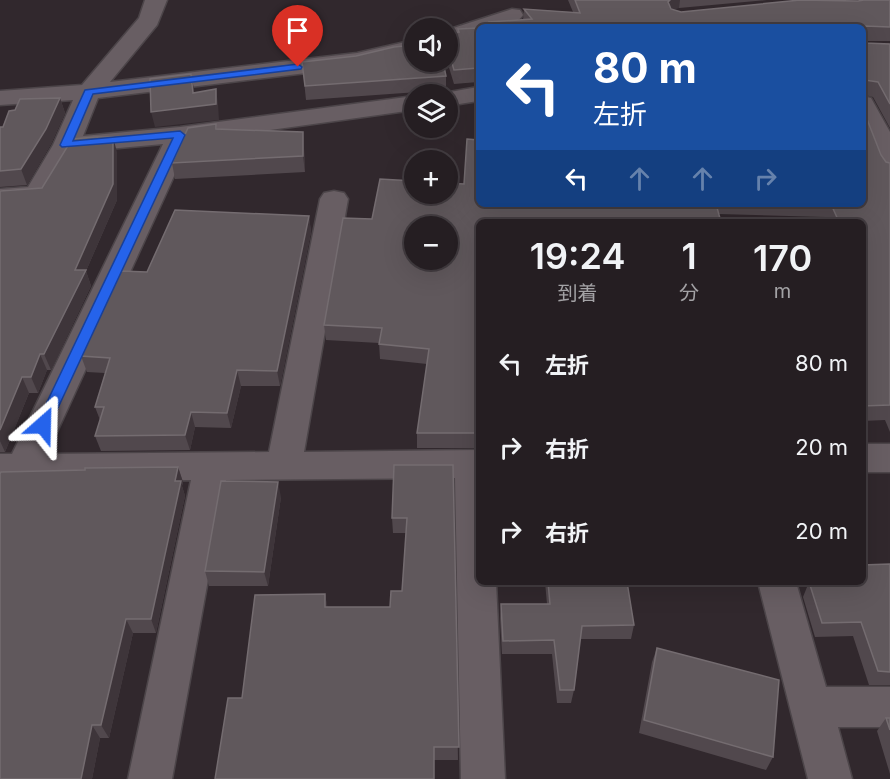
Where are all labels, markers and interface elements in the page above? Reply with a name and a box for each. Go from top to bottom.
pin [272,5,323,67]
icon: arrive [281,14,314,47]
map controls [404,18,458,270]
button: sound [404,18,458,72]
text: 80 m [593,42,697,93]
icon: left [494,48,572,126]
button: layers [404,84,458,138]
text: 左折 [593,98,647,131]
button: + [404,150,458,204]
icon: left [560,162,593,195]
icon: ahead [623,162,656,195]
icon: ahead [686,162,719,195]
icon: right [749,162,782,195]
button: − [404,216,458,270]
text: 19:24 [530,234,625,278]
text: 1 [682,234,697,278]
text: 170 [753,236,812,280]
text: m [774,279,791,303]
text: 到着 [558,281,598,305]
text: 分 [679,281,699,305]
icon: left [494,347,527,380]
text: 80 m [795,350,848,376]
text: 左折 [545,352,589,378]
position arrow [11,393,75,457]
icon: right [494,431,527,464]
text: 20 m [795,434,848,460]
text: 右折 [545,436,589,462]
icon: right [494,515,527,548]
text: 20 m [795,518,848,544]
text: 右折 [545,520,589,546]

